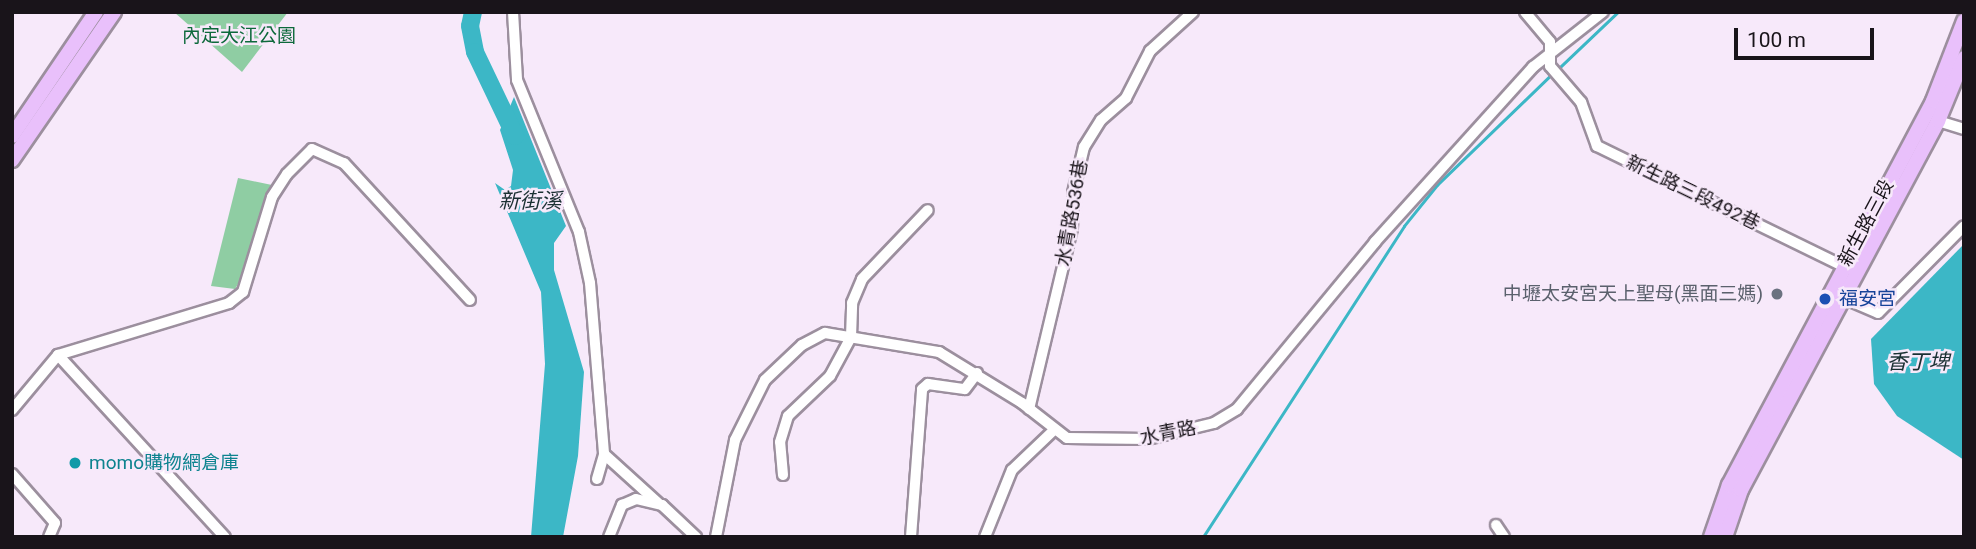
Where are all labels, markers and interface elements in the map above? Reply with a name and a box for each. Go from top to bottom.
scale bar [1738,14,1878,58]
park label: 內定大江公園 [182,25,296,47]
text: 100 m [1747,28,1806,52]
street label: 新生路三段492巷 [1622,151,1764,235]
street label: 水青路536巷 [1051,158,1093,268]
street label: 新生路三段 [1834,176,1898,270]
water label: 新街溪 [499,188,561,214]
place label: 中壢太安宮天上聖母(黑面三媽) [1503,283,1763,305]
marker: 中壢太安宮天上聖母(黑面三媽) [1769,286,1785,302]
place label: 福安宮 [1839,288,1896,310]
marker: 福安宮 [1817,291,1833,307]
water label: 香丁埤 [1887,349,1949,375]
street label: 水青路 [1138,416,1198,450]
place label: momo購物網倉庫 [89,452,239,474]
marker: momo購物網倉庫 [67,455,83,471]

